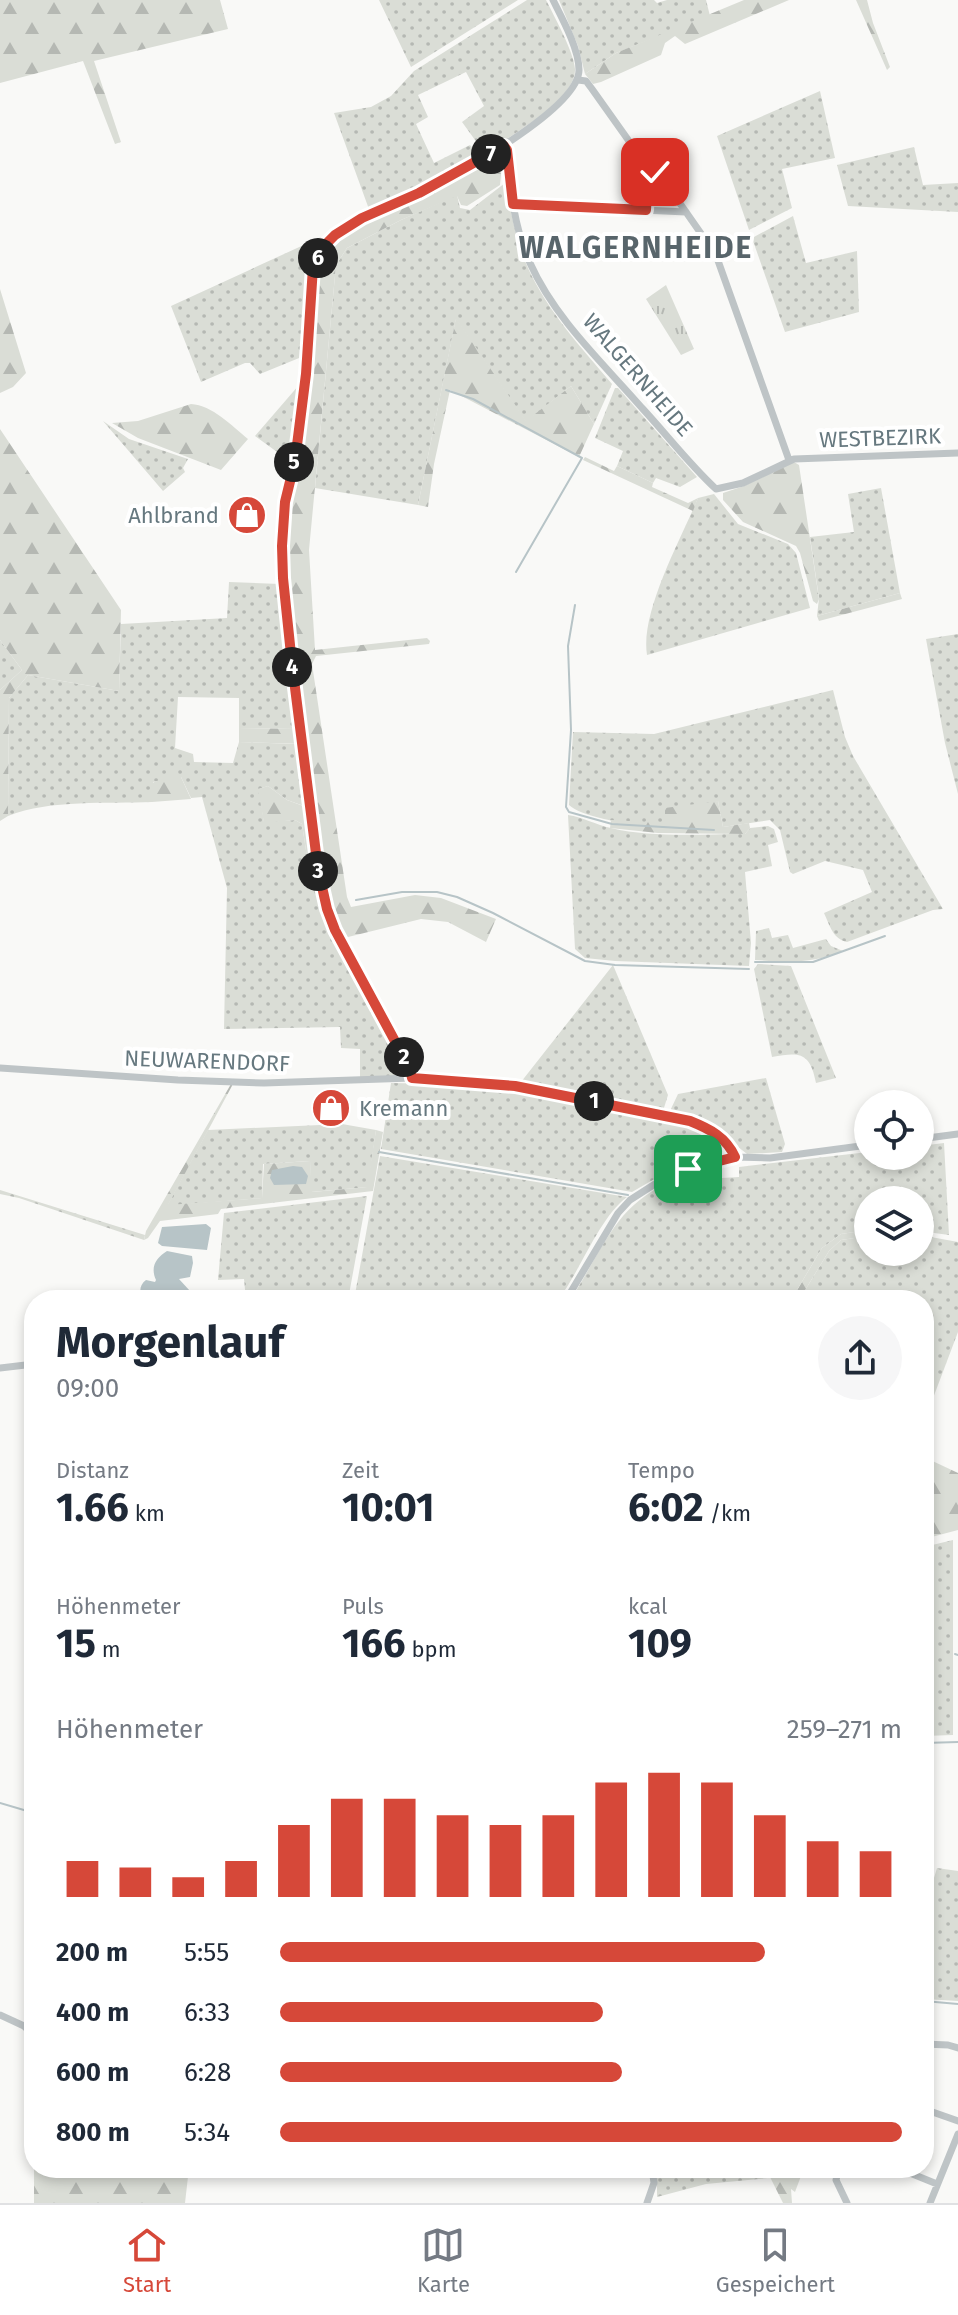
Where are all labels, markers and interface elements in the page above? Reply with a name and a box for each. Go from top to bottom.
pin: 7 [471,134,511,174]
pin [621,138,689,206]
text: 7 [486,140,496,167]
icon: check [633,150,677,194]
district label: WALGERNHEIDE [519,230,753,266]
pin: 6 [298,238,338,278]
text: 6 [312,244,324,271]
street label: WALGERNHEIDE [577,308,699,442]
street label: WESTBEZIRK [819,422,941,454]
pin: 5 [274,442,314,482]
text: 5 [288,448,300,475]
shop icon: Ahlbrand [226,494,268,536]
place label: Ahlbrand [128,502,219,529]
pin: 4 [272,647,312,687]
text: 4 [286,653,298,680]
pin: 3 [298,851,338,891]
text: 3 [312,857,324,884]
pin: 2 [384,1037,424,1077]
text: 2 [398,1043,410,1070]
street label: NEUWARENDORF [124,1045,290,1077]
pin: 1 [574,1081,614,1121]
shop icon: Kremann [310,1087,352,1129]
text: 1 [589,1087,599,1114]
map controls [854,1090,934,1266]
button: locate [854,1090,934,1170]
place label: Kremann [359,1095,448,1122]
pin [654,1135,722,1203]
icon: arrive [666,1147,710,1191]
button: layers [854,1186,934,1266]
text: Morgenlauf [56,1316,284,1369]
button: share [818,1316,902,1400]
text: 09:00 [56,1373,119,1404]
text: Distanz [56,1457,129,1484]
text: Zeit [342,1457,379,1484]
text: Tempo [628,1457,695,1484]
text: 1.66 [56,1484,129,1532]
text: 10:01 [342,1484,435,1532]
text: 6:02 [628,1484,704,1532]
text: km [129,1500,165,1527]
text: /km [704,1500,751,1527]
text: Höhenmeter [56,1593,181,1620]
text: Puls [342,1593,384,1620]
text: kcal [628,1593,668,1620]
text: 15 [56,1620,96,1668]
text: 166 [342,1620,406,1668]
text: 109 [628,1620,692,1668]
text: m [96,1636,121,1663]
text: bpm [406,1636,457,1663]
text: Höhenmeter [56,1714,203,1745]
text: 259–271 m [787,1714,902,1745]
text: 200 m [56,1937,128,1968]
text: 5:55 [184,1937,229,1968]
text: 400 m [56,1997,129,2028]
text: 6:33 [184,1997,230,2028]
text: 600 m [56,2057,129,2088]
text: 6:28 [184,2057,231,2088]
text: 800 m [56,2117,130,2148]
text: 5:34 [184,2117,230,2148]
tab: Start [123,2223,171,2298]
tab: Karte [417,2223,470,2298]
tab: Gespeichert [716,2223,835,2298]

